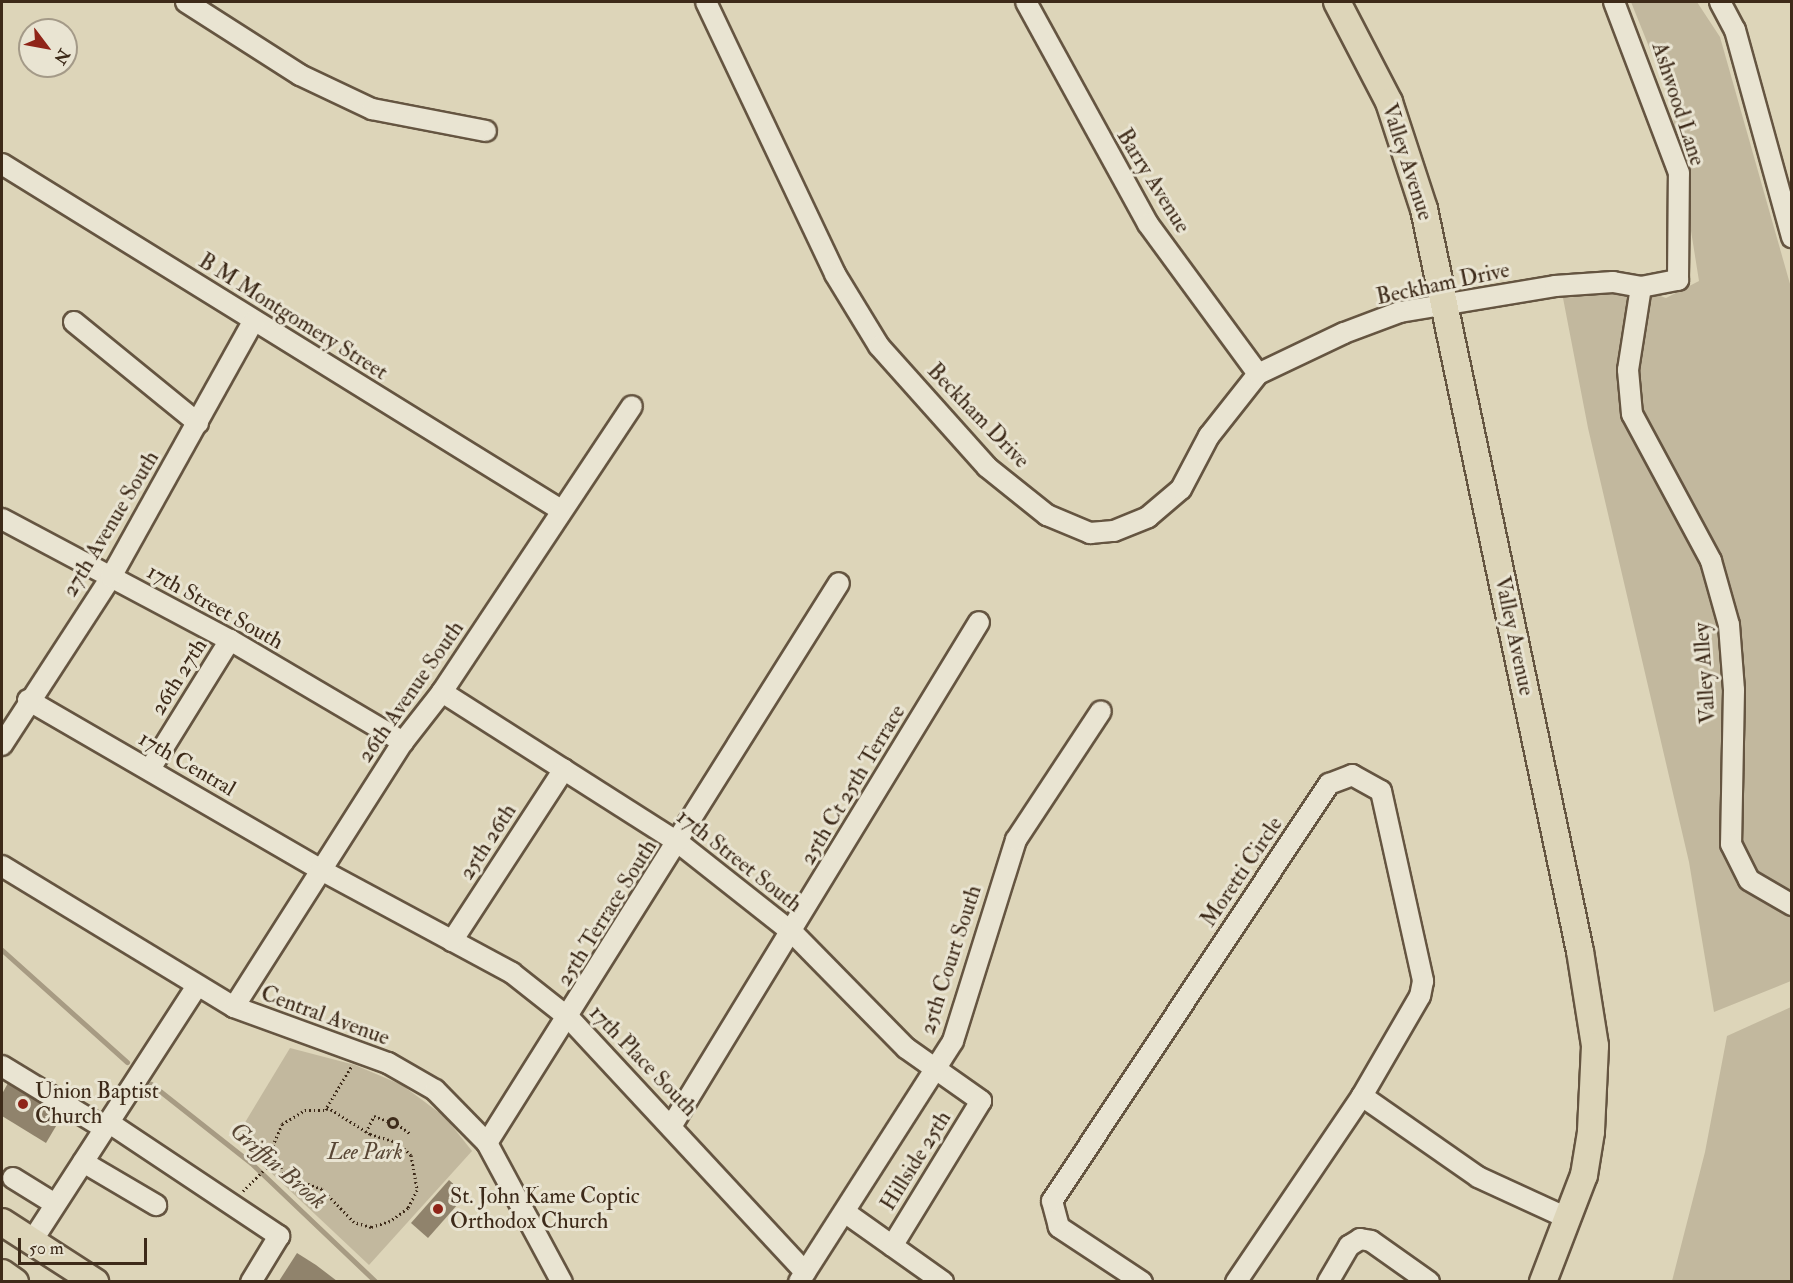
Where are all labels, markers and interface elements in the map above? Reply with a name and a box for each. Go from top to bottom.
north arrow [18,18,78,78]
street label: Ashwood Lane [1646,39,1710,169]
text: N [49,45,74,68]
street label: Valley Avenue [1376,100,1438,224]
street label: Barry Avenue [1111,124,1195,238]
street label: B M Montgomery Street [194,248,392,386]
street label: Beckham Drive [1374,257,1512,311]
street label: Beckham Drive [921,358,1035,474]
street label: 27th Avenue South [57,446,165,602]
street label: 17th Street South [142,559,288,655]
street label: Valley Avenue [1488,574,1540,698]
street label: 26th Avenue South [352,616,470,768]
street label: Valley Alley [1688,621,1722,725]
street label: 26th 27th [145,634,213,720]
street label: 25th Ct 25th Terrace [795,700,911,870]
street label: 17th Central [134,726,240,802]
street label: 25th 26th [454,799,522,885]
street label: 17th Street South [671,804,807,918]
street label: Moretti Circle [1196,812,1288,932]
street label: 25th Terrace South [551,835,663,991]
street label: 25th Court South [915,882,987,1038]
street label: Central Avenue [257,981,393,1051]
street label: 17th Place South [583,1000,703,1122]
place label: Union Baptist Church [35,1078,159,1130]
marker: Union Baptist Church [16,1097,30,1111]
street label: Hillside 25th [875,1106,957,1216]
water label: Griffin Brook [224,1116,332,1216]
park label: Lee Park [327,1140,403,1166]
place label: St. John Kame Coptic Orthodox Church [450,1183,640,1234]
marker: St. John Kame Coptic Orthodox Church [431,1202,445,1216]
scale bar [21,1226,150,1264]
text: 50 m [29,1237,64,1260]

